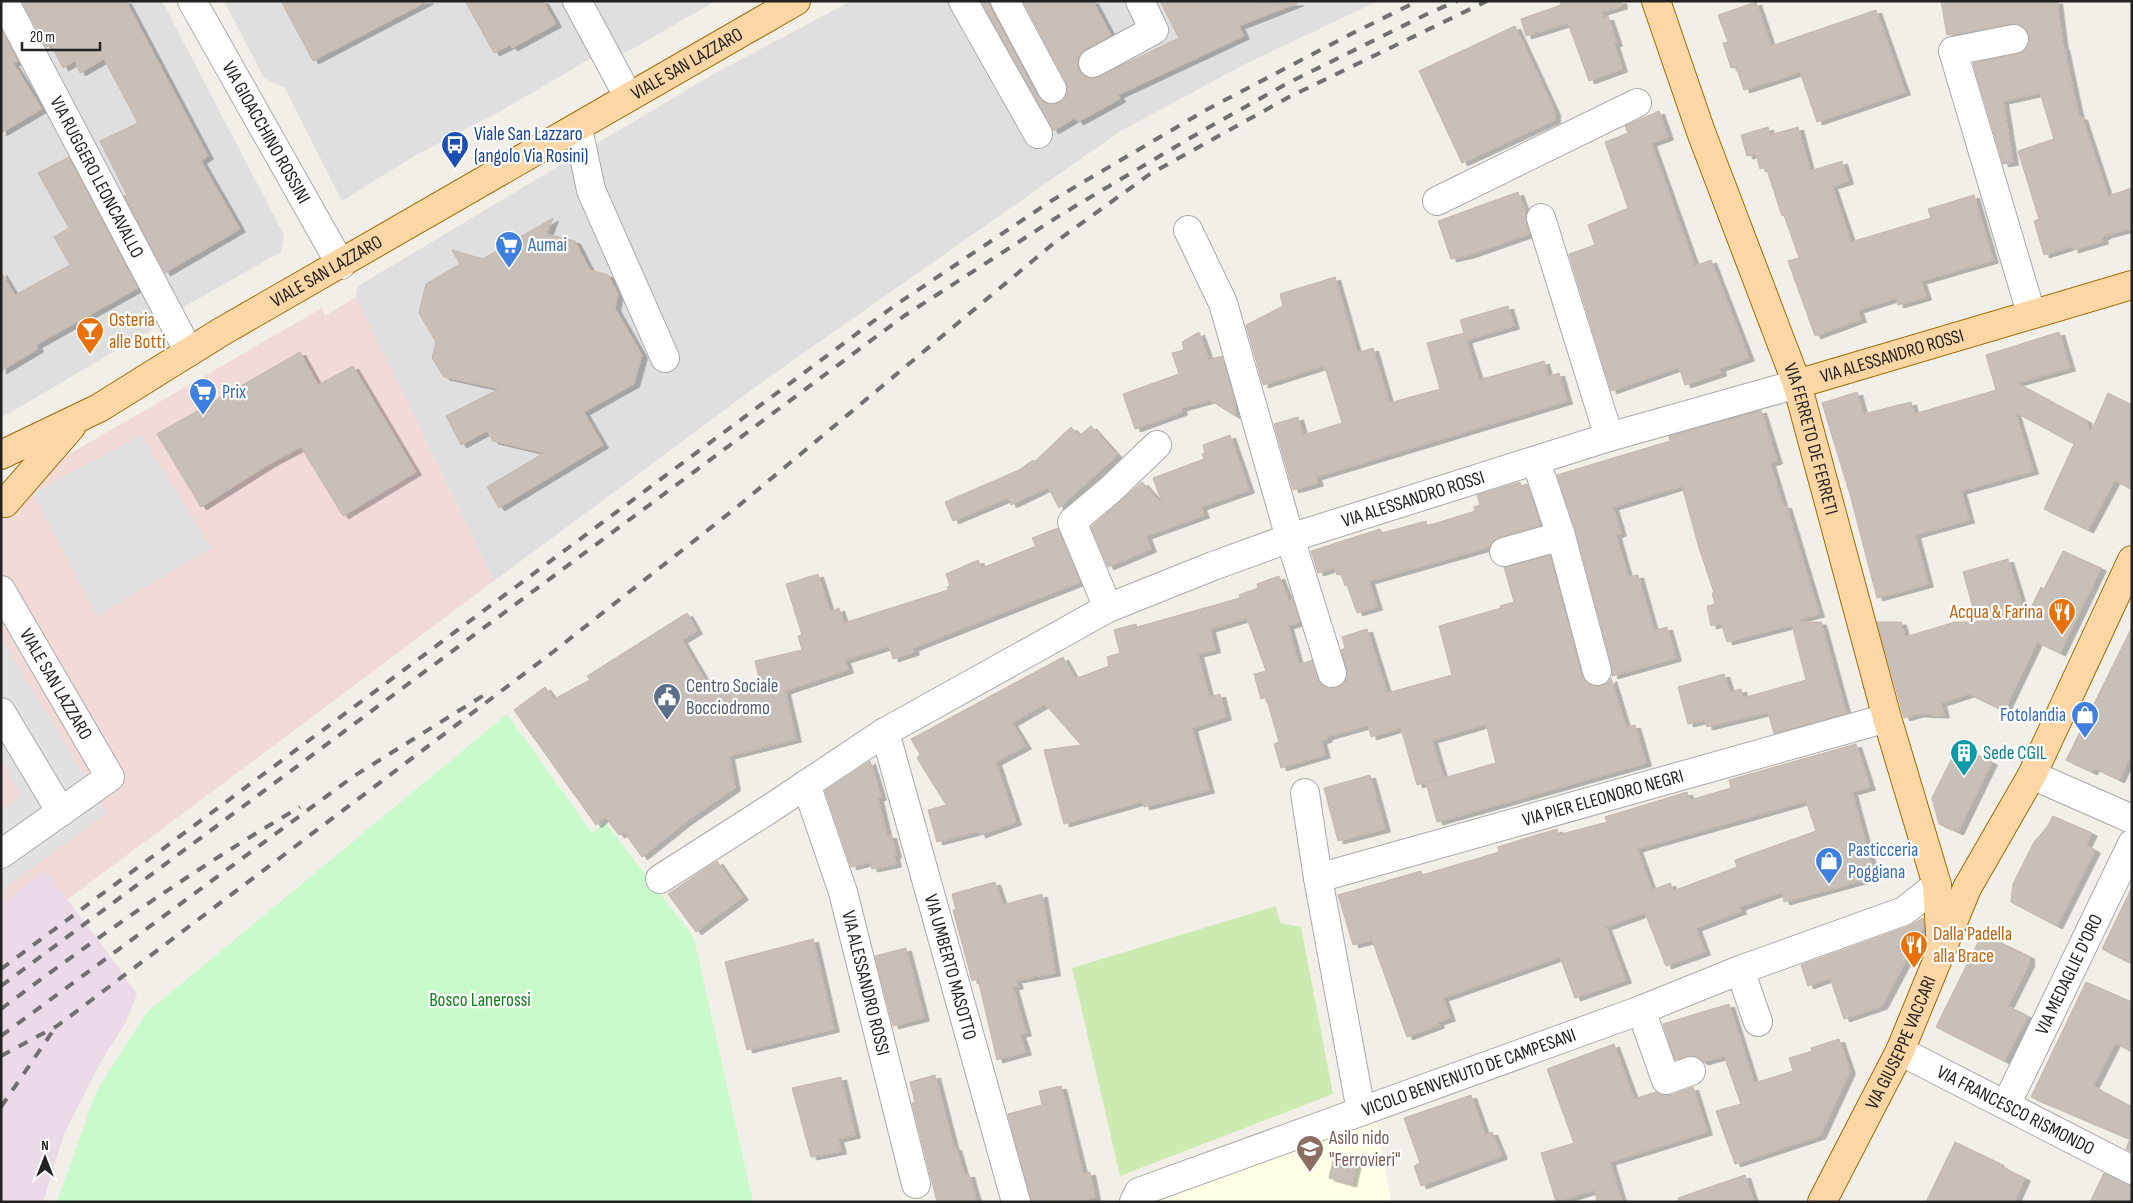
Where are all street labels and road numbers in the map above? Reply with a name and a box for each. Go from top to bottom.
street label: VIALE SAN LAZZARO [627,23,747,105]
street label: VIA GIOACCHINO ROSSINI [217,57,315,208]
street label: VIA RUGGERO LEONCAVALLO [45,92,149,262]
street label: VIALE SAN LAZZARO [266,230,386,313]
street label: VIA ALESSANDRO ROSSI [1817,324,1966,388]
street label: VIA FERRETO DE FERRETI [1779,360,1843,517]
street label: VIA ALESSANDRO ROSSI [1339,466,1487,532]
street label: VIALE SAN LAZZARO [14,624,97,744]
street label: VIA PIER ELEONORO NEGRI [1520,764,1686,831]
street label: VIA UMBERTO MASOTTO [919,892,982,1042]
street label: VIA ALESSANDRO ROSSI [837,908,895,1058]
street label: VIA MEDAGLIE D'ORO [2030,911,2108,1038]
street label: VIA GIUSEPPE VACCARI [1860,972,1941,1113]
street label: VICOLO BENVENUTO DE CAMPESANI [1359,1023,1579,1122]
street label: VIA FRANCESCO RISMONDO [1933,1060,2098,1160]

